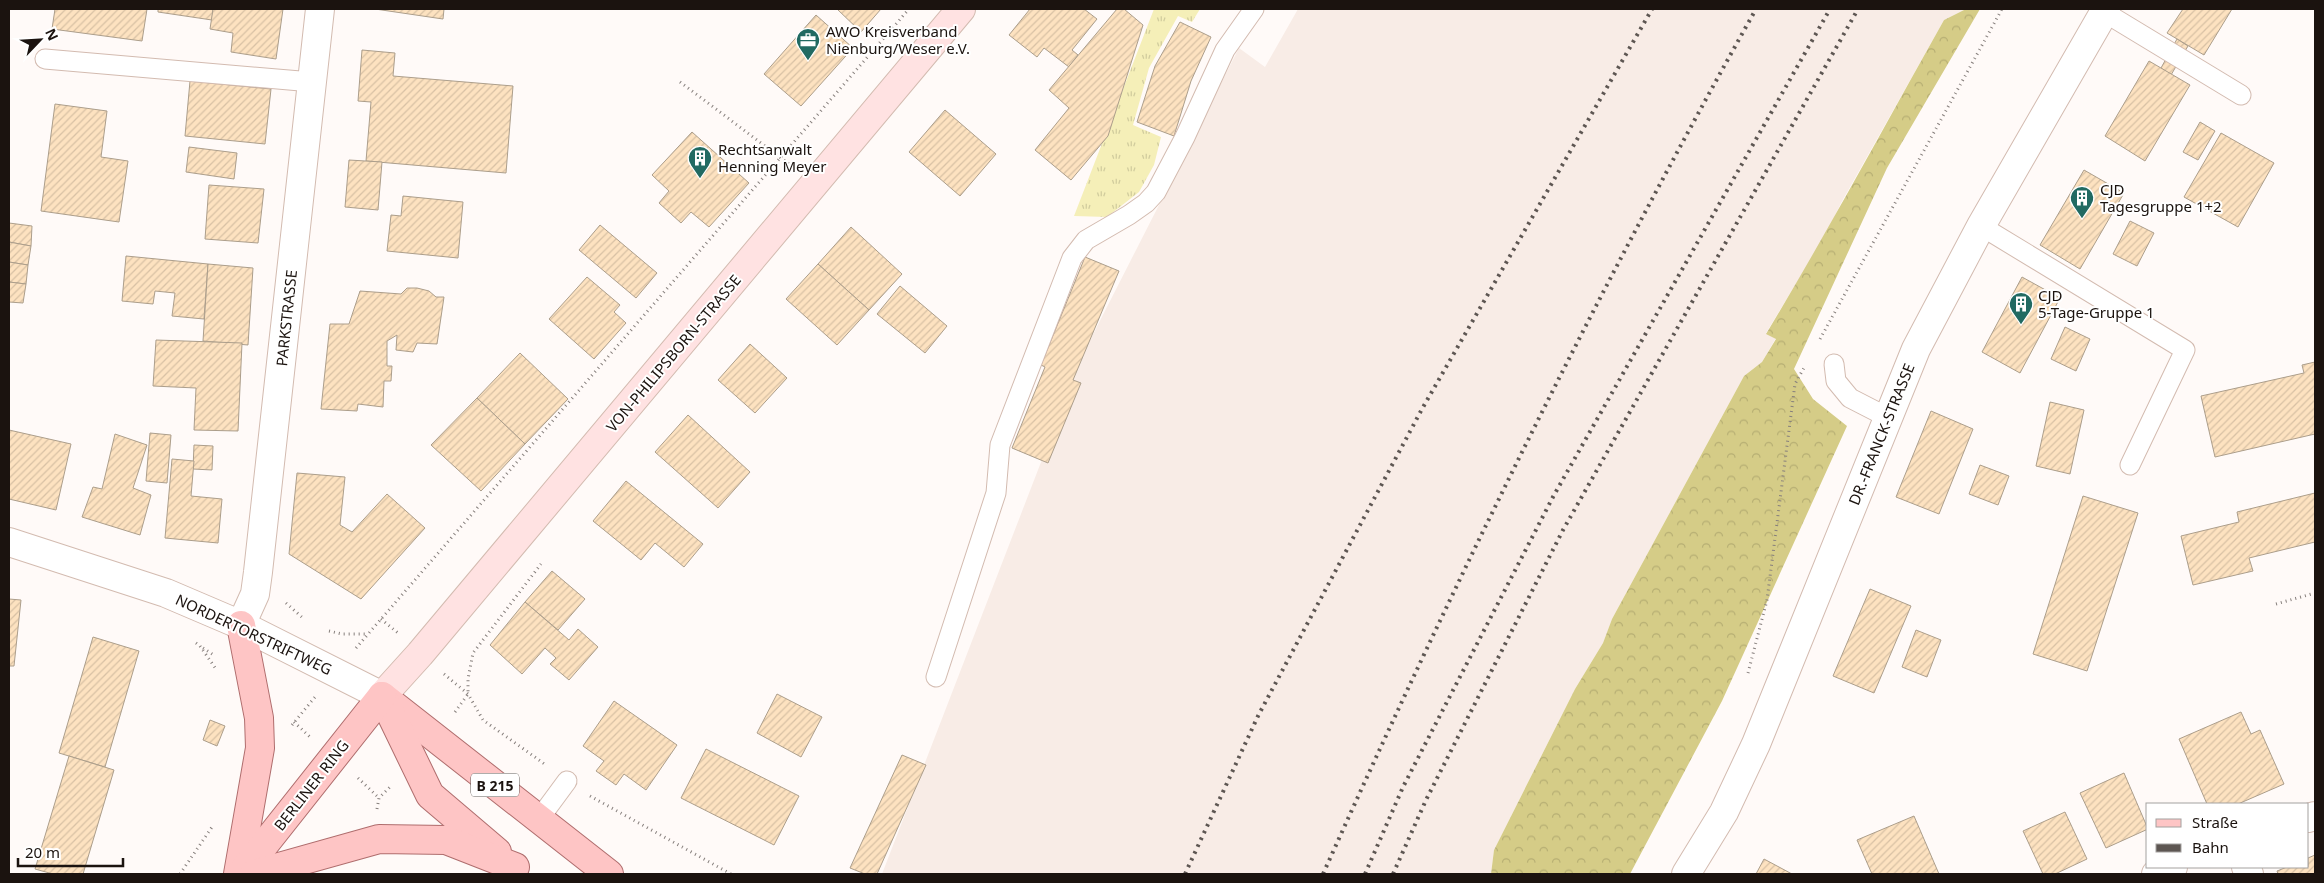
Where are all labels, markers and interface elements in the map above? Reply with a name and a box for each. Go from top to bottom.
north arrow [15,15,65,65]
place label: AWO Kreisverband Nienburg/Weser e.V. [826,21,970,58]
text: N [41,25,63,43]
office icon: AWO Kreisverband Nienburg/Weser e.V. [795,27,821,61]
place label: Rechtsanwalt Henning Meyer [718,139,826,176]
building icon: Rechtsanwalt Henning Meyer [687,145,713,179]
place label: CJD Tagesgruppe 1+2 [2100,179,2222,216]
building icon: CJD Tagesgruppe 1+2 [2069,185,2095,219]
street label: PARKSTRASSE [271,269,301,367]
street label: VON-PHILIPSBORN-STRASSE [601,270,745,436]
place label: CJD 5-Tage-Gruppe 1 [2038,285,2155,322]
building icon: CJD 5-Tage-Gruppe 1 [2008,291,2034,325]
street label: DR.-FRANCK-STRASSE [1843,360,1919,508]
street label: NORDERTORSTRIFTWEG [173,589,335,679]
street label: BERLINER RING [269,735,353,835]
road number: B 215 [471,774,519,796]
legend [2146,803,2309,868]
text: Straße [2192,812,2238,832]
scale bar [18,836,122,868]
text: Bahn [2192,837,2229,857]
text: 20 m [25,842,60,862]

